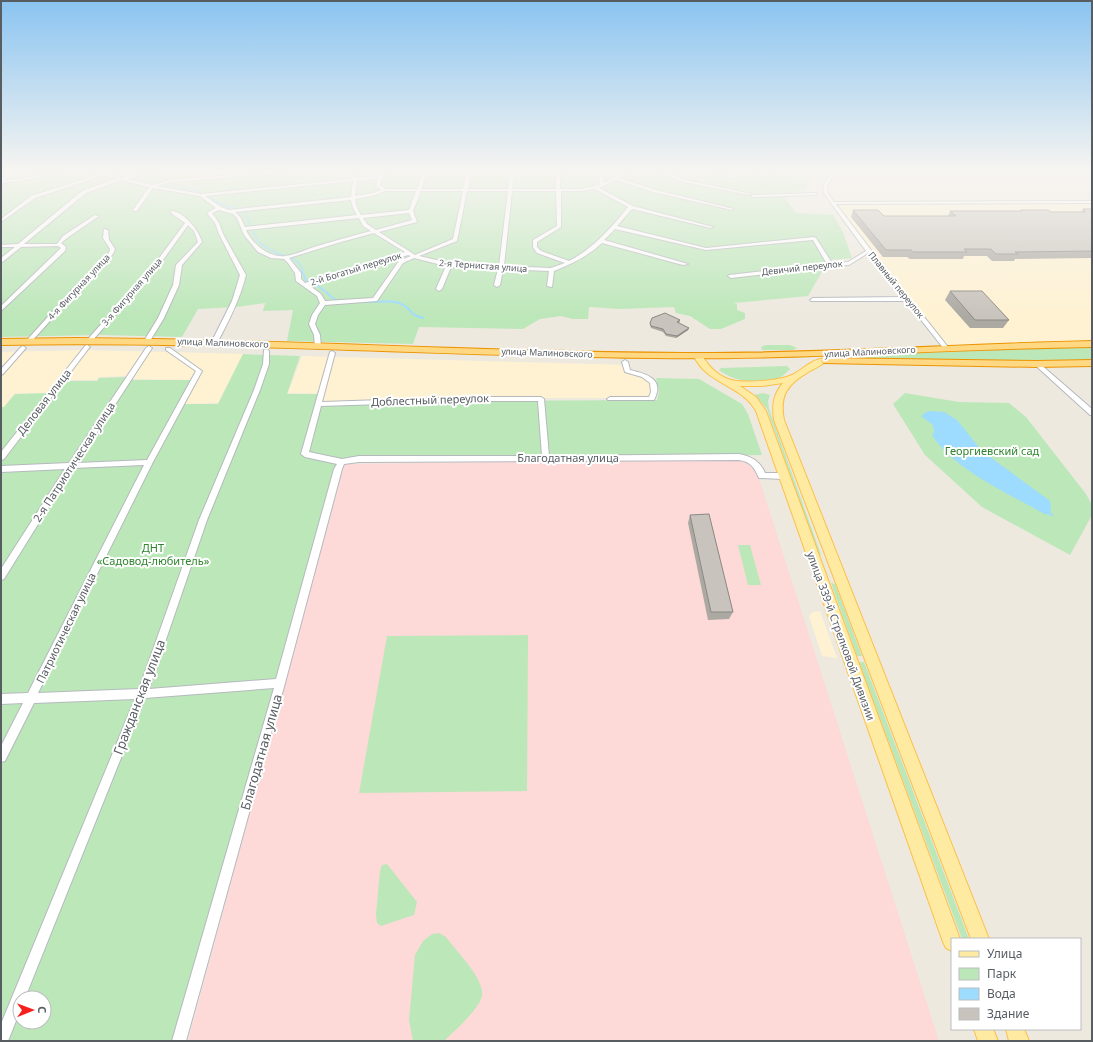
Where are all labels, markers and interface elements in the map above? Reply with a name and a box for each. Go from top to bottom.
street label: 2-й Богатый переулок [309,248,403,289]
street label: Плавный переулок [865,249,927,321]
street label: 4-я Фигурная улица [45,251,113,323]
street label: 3-я Фигурная улица [98,255,165,328]
street label: 2-я Тернистая улица [438,256,528,275]
street label: Девичий переулок [761,257,843,278]
street label: улица Малиновского [177,334,269,351]
street label: улица Малиновского [824,343,916,360]
street label: улица Малиновского [501,344,593,361]
street label: Деловая улица [13,366,74,438]
street label: Доблестный переулок [371,390,489,409]
street label: 2-я Патриотическая улица [29,399,118,525]
park label: Георгиевский сад [945,443,1040,458]
street label: Благодатная улица [517,450,619,465]
park label: ДНТ «Садовод-любитель» [97,540,210,568]
street label: улица 339-й Стрелковой Дивизии [804,549,879,723]
street label: Патриотическая улица [32,570,99,686]
street label: Гражданская улица [109,637,169,757]
street label: Благодатная улица [236,692,286,812]
legend [951,938,1081,1030]
text: Улица [987,945,1022,962]
text: Парк [987,965,1017,982]
text: Вода [987,985,1016,1002]
north arrow [12,990,52,1030]
text: Здание [987,1005,1030,1022]
text: С [35,1006,50,1014]

